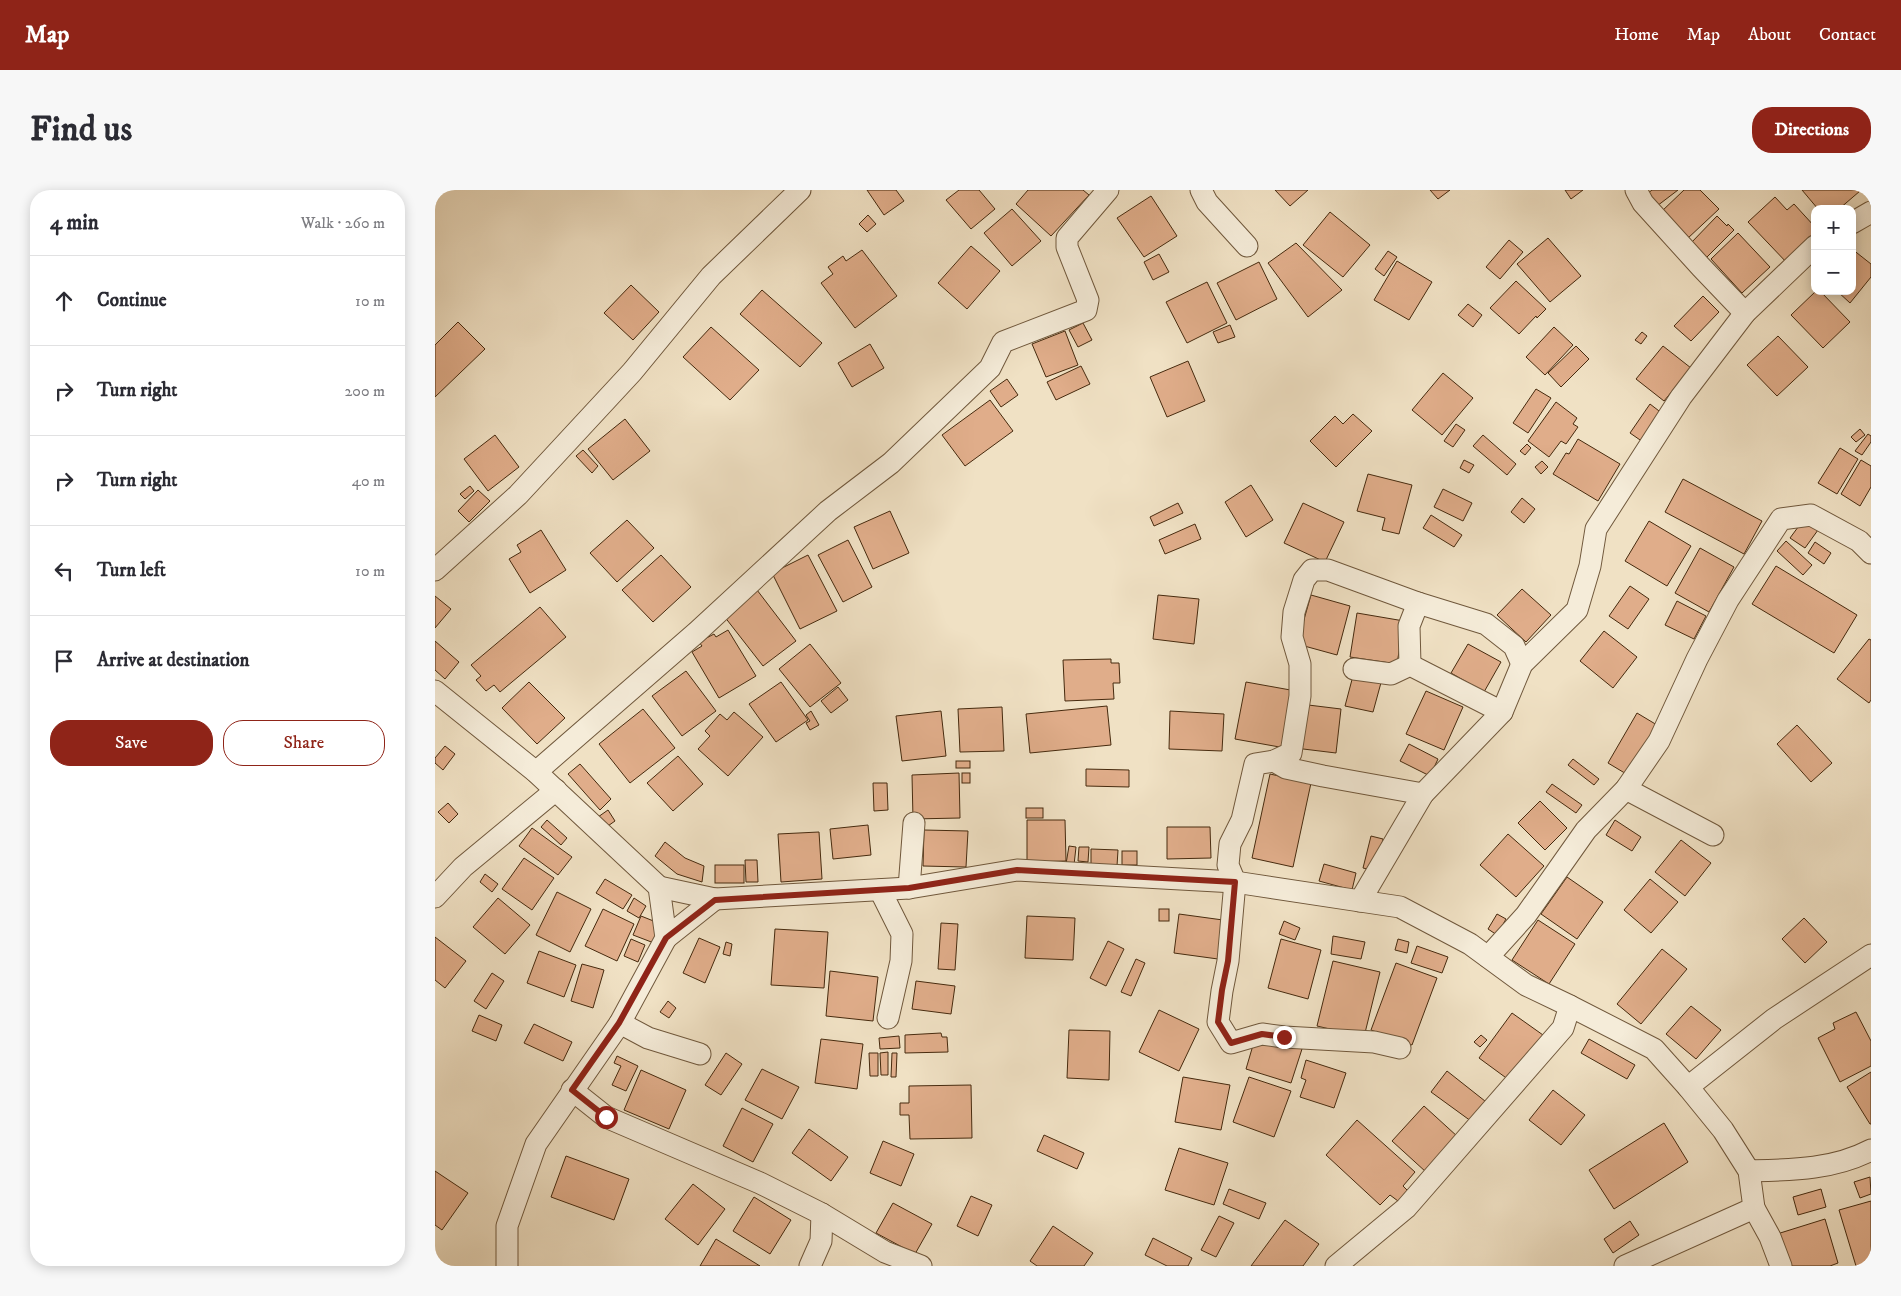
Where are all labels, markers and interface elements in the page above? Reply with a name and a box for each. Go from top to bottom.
text: Map [25,20,69,50]
text: Home [1614,24,1659,46]
text: Map [1687,24,1720,46]
text: About [1748,24,1791,46]
text: Contact [1819,24,1876,46]
button: Directions [1752,107,1871,153]
text: Find us [30,108,132,152]
map controls [1811,205,1856,295]
button: + [1811,205,1856,250]
text: 4 min [50,210,99,236]
text: Walk · 260 m [301,213,385,233]
button: − [1811,250,1856,295]
icon: ahead [50,287,78,315]
text: Continue [97,289,167,312]
text: 10 m [355,291,385,311]
icon: right [50,377,78,405]
text: Turn right [97,379,177,402]
text: 200 m [344,381,385,401]
icon: right [50,467,78,495]
text: Turn right [97,469,177,492]
text: 40 m [352,471,385,491]
icon: left [50,557,78,585]
text: Turn left [97,559,166,582]
text: 10 m [355,561,385,581]
icon: arrive [50,647,78,675]
text: Arrive at destination [97,649,249,672]
button: Save [50,720,213,766]
button: Share [223,720,385,766]
route end [1273,1026,1296,1049]
route start [595,1106,618,1129]

